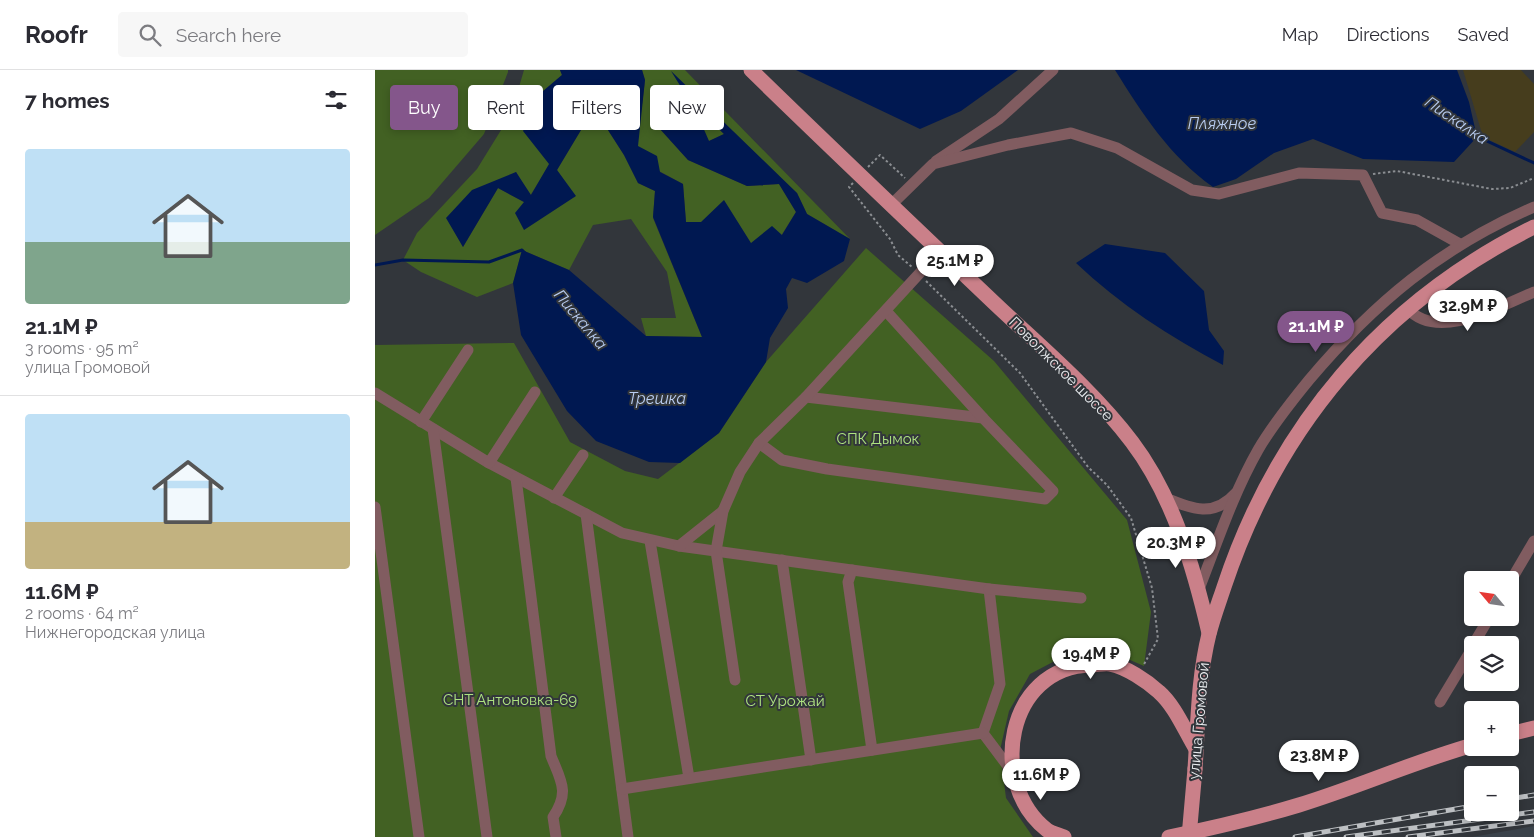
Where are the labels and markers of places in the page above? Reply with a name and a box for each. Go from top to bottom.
pin: 25.1M ₽ [909,244,1001,287]
pin: 32.9M ₽ [1422,290,1514,332]
pin: 21.1M ₽ [1270,310,1362,353]
pin: 20.3M ₽ [1130,526,1222,569]
pin: 19.4M ₽ [1045,638,1137,680]
pin: 23.8M ₽ [1273,740,1365,782]
pin: 11.6M ₽ [995,758,1087,801]

